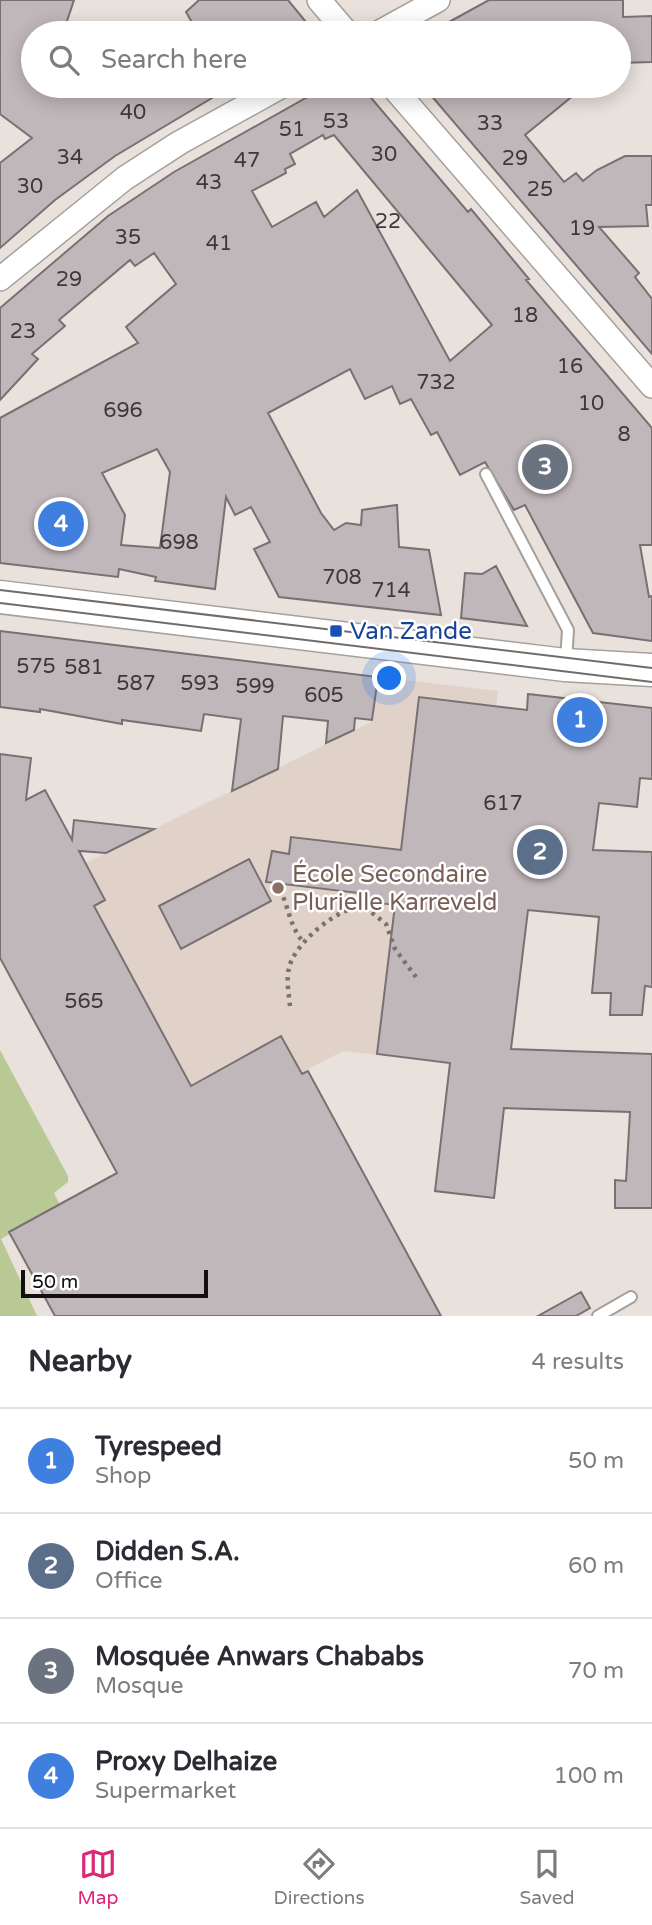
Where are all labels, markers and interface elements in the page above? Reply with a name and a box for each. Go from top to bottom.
search box [21,21,631,98]
icon: search [45,41,83,79]
text: Search here [101,44,247,75]
house number: 40 [120,100,146,125]
house number: 53 [323,109,349,134]
house number: 33 [477,111,503,136]
house number: 51 [279,117,305,142]
house number: 30 [371,142,397,167]
house number: 34 [57,145,83,170]
house number: 29 [502,146,528,171]
house number: 47 [234,148,260,173]
house number: 43 [196,170,222,195]
house number: 30 [17,174,43,199]
house number: 25 [527,177,553,202]
house number: 22 [375,209,401,234]
house number: 19 [569,216,595,241]
house number: 35 [115,225,141,250]
house number: 41 [206,231,232,256]
house number: 29 [56,267,82,292]
house number: 18 [512,303,538,328]
house number: 23 [10,319,36,344]
house number: 16 [557,354,583,379]
house number: 732 [416,370,456,395]
house number: 10 [578,391,604,416]
house number: 696 [103,398,143,423]
house number: 8 [617,422,631,447]
pin: 3 [522,441,568,493]
pin: 4 [38,498,84,550]
house number: 698 [159,530,199,555]
house number: 708 [322,565,362,590]
house number: 714 [371,578,411,603]
place label: Van Zande [350,617,472,646]
marker: Van Zande [328,623,344,639]
house number: 575 [16,654,56,679]
house number: 581 [64,655,104,680]
your location [372,661,406,695]
house number: 587 [116,671,156,696]
house number: 593 [180,671,220,696]
house number: 599 [235,674,275,699]
house number: 605 [304,683,344,708]
pin: 1 [557,694,603,746]
house number: 617 [483,791,523,816]
pin: 2 [517,826,563,878]
place label: École Secondaire Plurielle Karreveld [292,859,497,917]
marker: École Secondaire Plurielle Karreveld [270,880,286,896]
house number: 565 [64,989,104,1014]
scale bar [21,1267,208,1299]
text: 50 m [32,1271,78,1293]
text: Nearby [28,1343,132,1380]
text: 4 results [531,1348,624,1376]
text: Tyrespeed [95,1431,222,1462]
text: 1 [44,1447,58,1475]
text: 50 m [568,1447,624,1475]
text: Shop [95,1462,152,1490]
text: Didden S.A. [95,1536,240,1567]
text: 2 [44,1552,58,1580]
text: 60 m [568,1552,624,1580]
text: Office [95,1567,163,1595]
text: Mosquée Anwars Chababs [95,1641,424,1672]
text: 3 [44,1657,58,1685]
text: 70 m [568,1657,624,1685]
text: Mosque [95,1672,183,1700]
text: Proxy Delhaize [95,1746,277,1777]
text: 4 [44,1762,58,1790]
text: 100 m [554,1762,624,1790]
text: Supermarket [95,1777,236,1805]
tab: Map [78,1845,119,1909]
tab: Directions [274,1845,365,1909]
tab: Saved [520,1845,574,1909]

